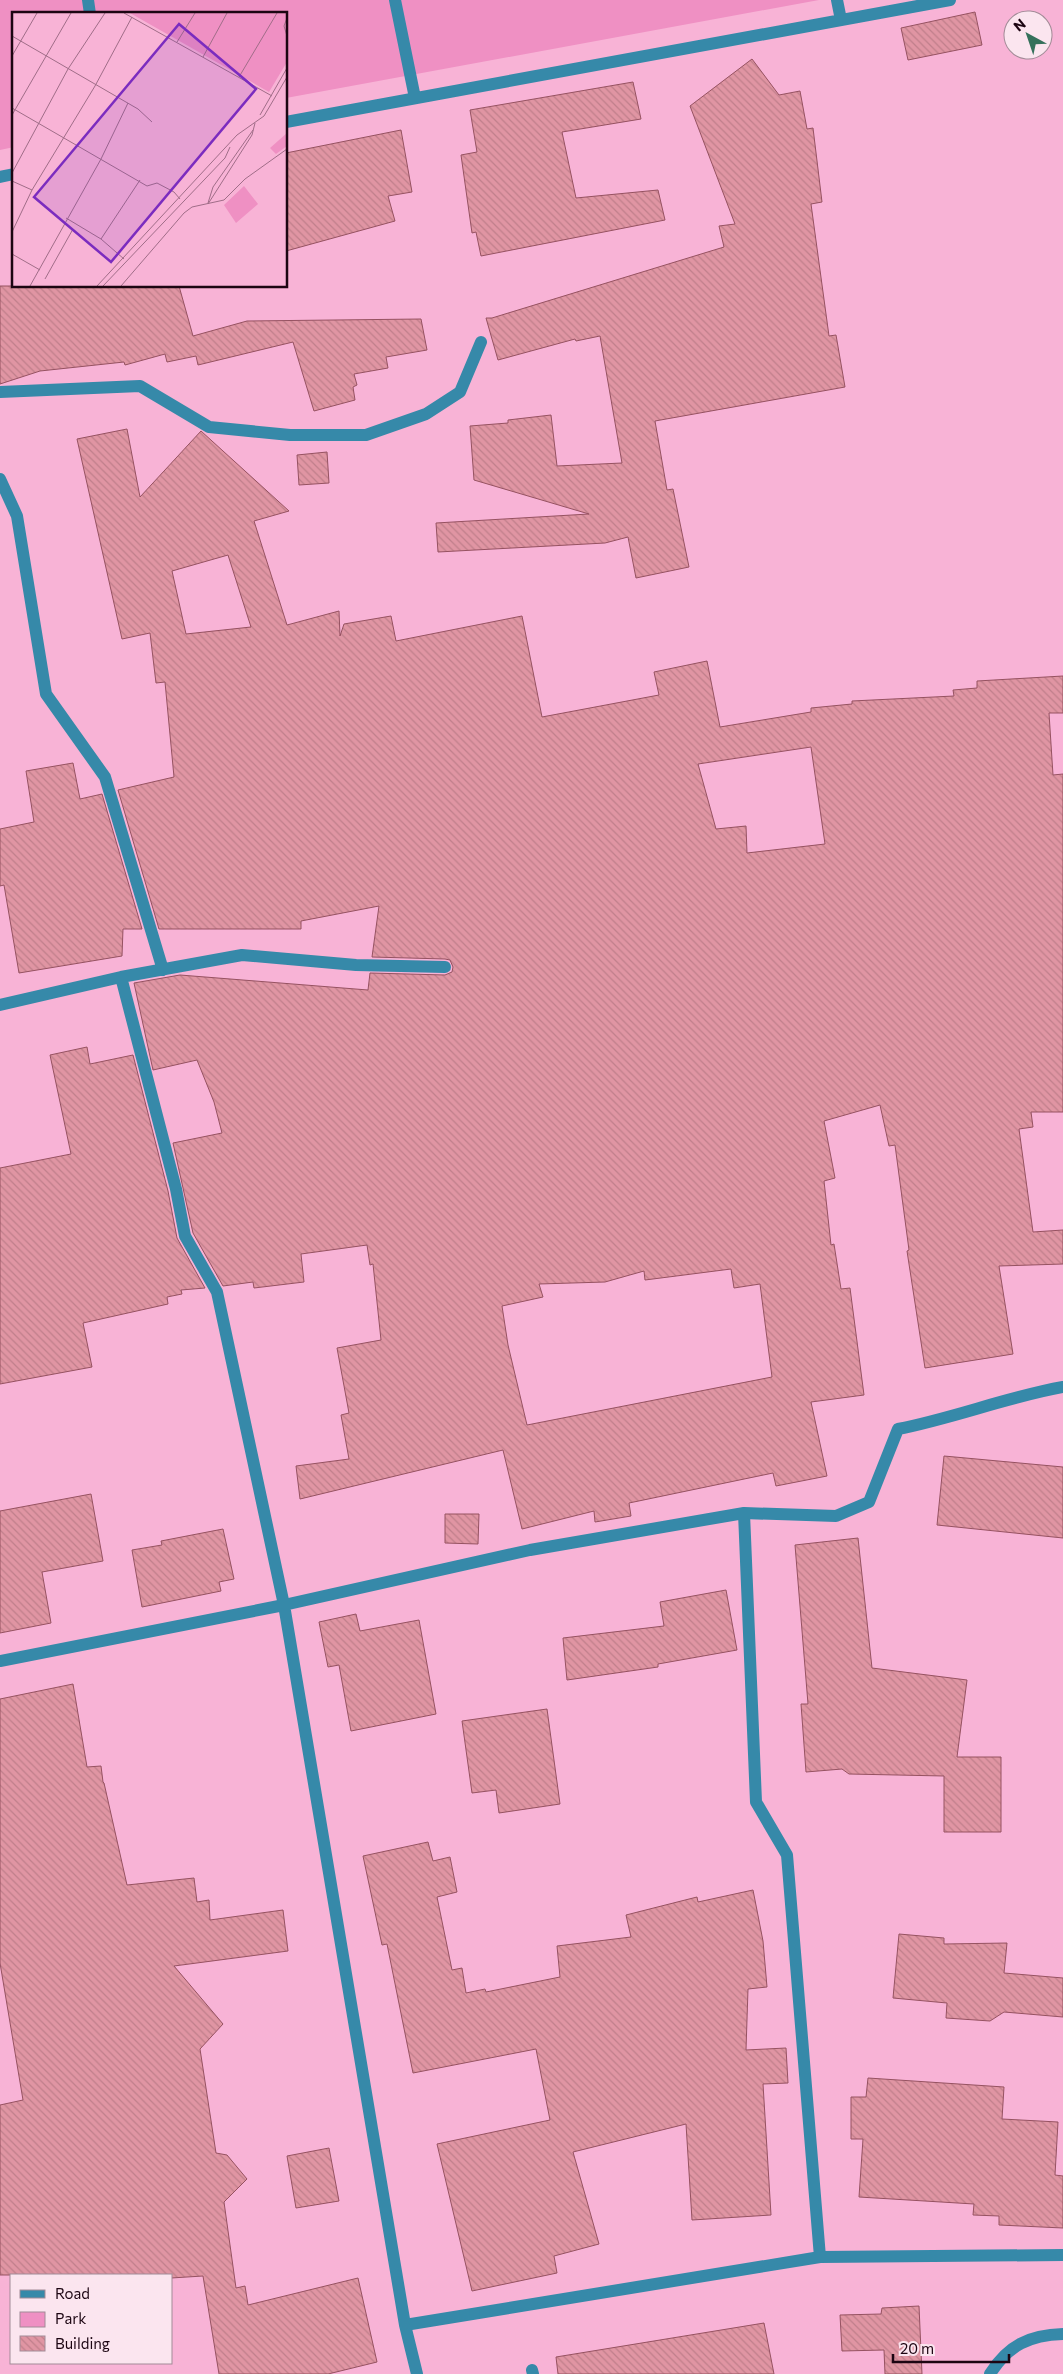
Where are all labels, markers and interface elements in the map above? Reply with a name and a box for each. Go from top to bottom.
north arrow [1003,10,1053,60]
inset map [12,12,288,288]
text: N [1010,15,1029,35]
legend [10,2274,172,2364]
text: Road [55,2284,90,2302]
text: Park [55,2309,86,2327]
scale bar [893,2332,1009,2364]
text: Building [55,2334,110,2352]
text: 20 m [900,2339,934,2357]

